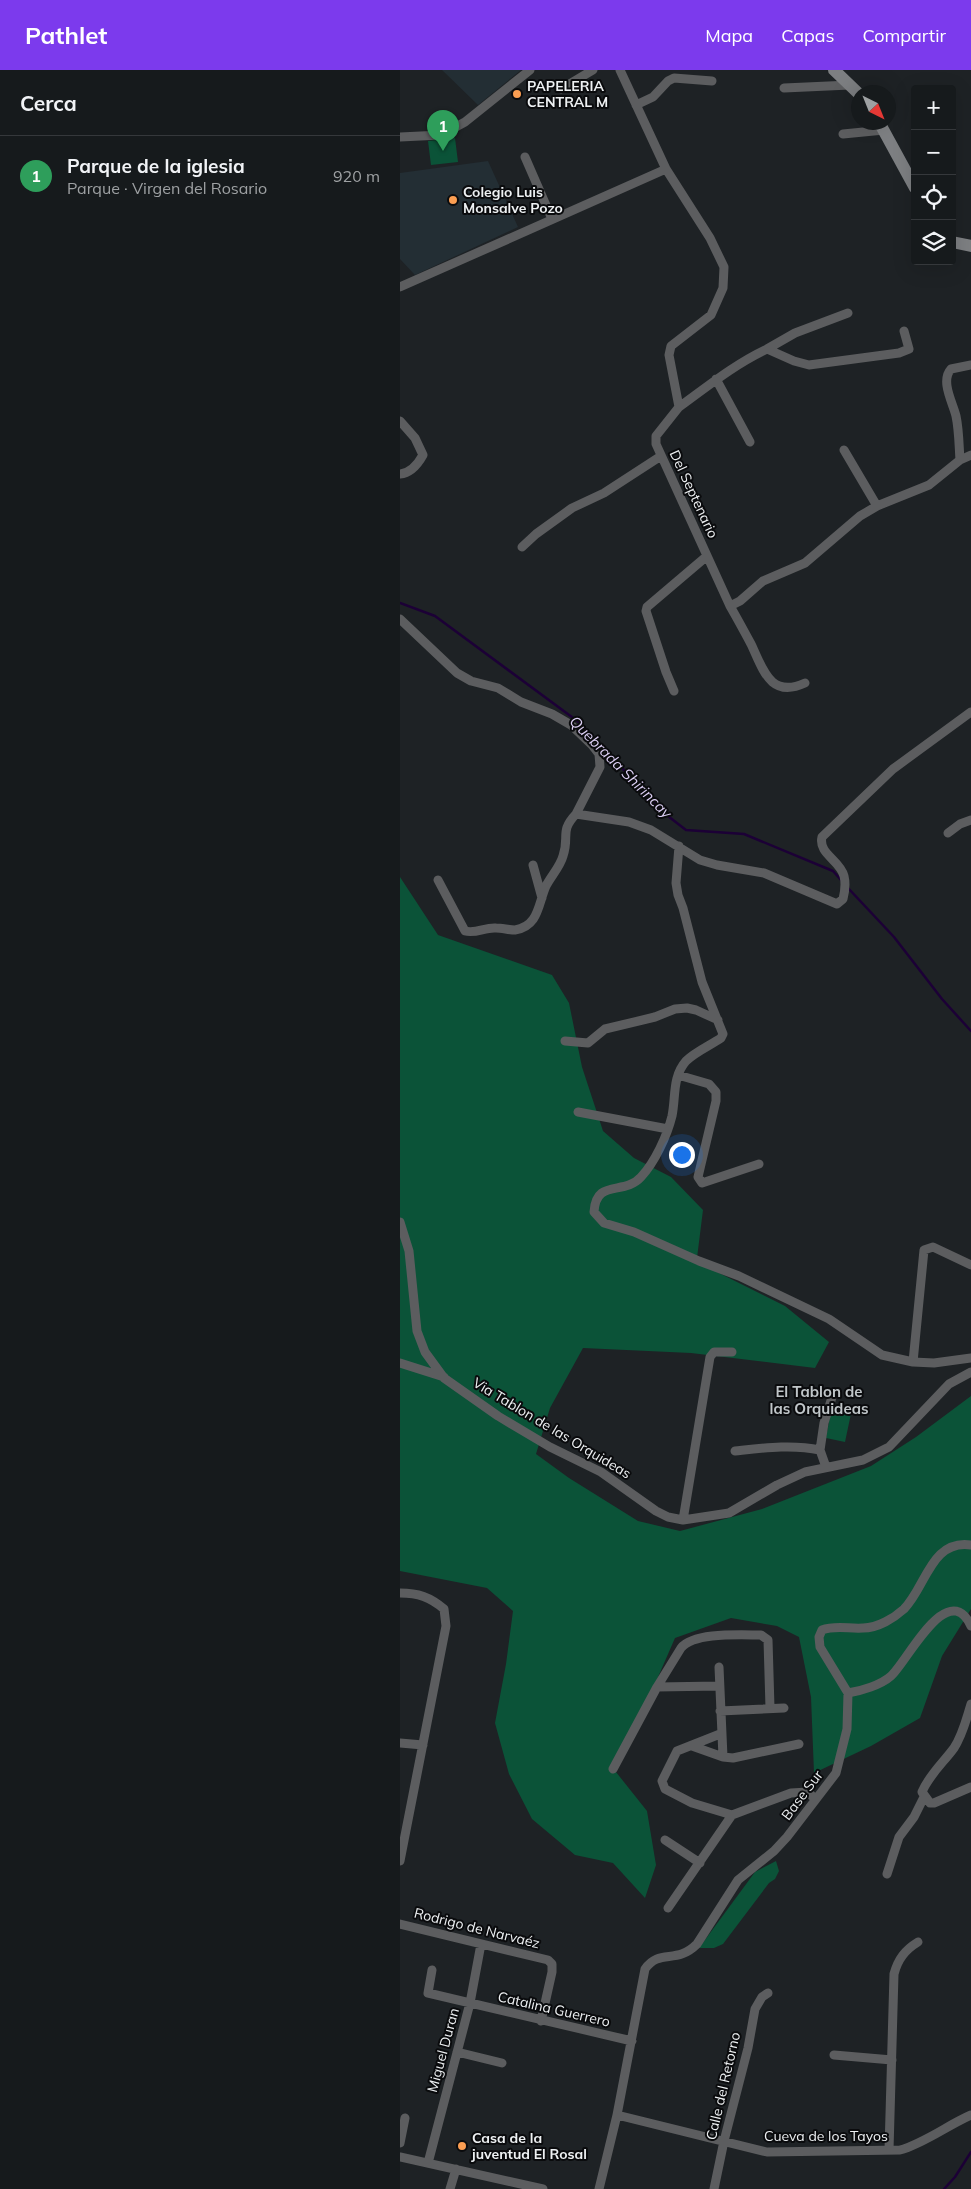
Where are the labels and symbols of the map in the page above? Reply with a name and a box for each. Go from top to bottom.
place label: PAPELERIA CENTRAL M [527,77,608,111]
north arrow [851,85,896,130]
marker: PAPELERIA CENTRAL M [511,88,523,100]
pin: 1 [427,110,459,151]
place label: Colegio Luis Monsalve Pozo [463,183,563,217]
marker: Colegio Luis Monsalve Pozo [447,194,459,206]
street label: Del Septenario [666,447,722,541]
water label: Quebrada Shirincay [566,712,677,823]
your location [669,1142,695,1168]
street label: Via Tablon de las Orquideas [470,1374,634,1482]
district label: El Tablon de las Orquideas [770,1382,868,1418]
street label: Base Sur [777,1766,827,1824]
street label: Rodrigo de Narvaéz [412,1904,542,1952]
street label: Catalina Guerrero [496,1987,612,2031]
street label: Miguel Duran [423,2006,463,2094]
street label: Calle del Retorno [702,2030,744,2142]
street label: Cueva de los Tayos [764,2127,888,2145]
place label: Casa de la juventud El Rosal [471,2129,587,2163]
marker: Casa de la juventud El Rosal [456,2140,468,2152]

